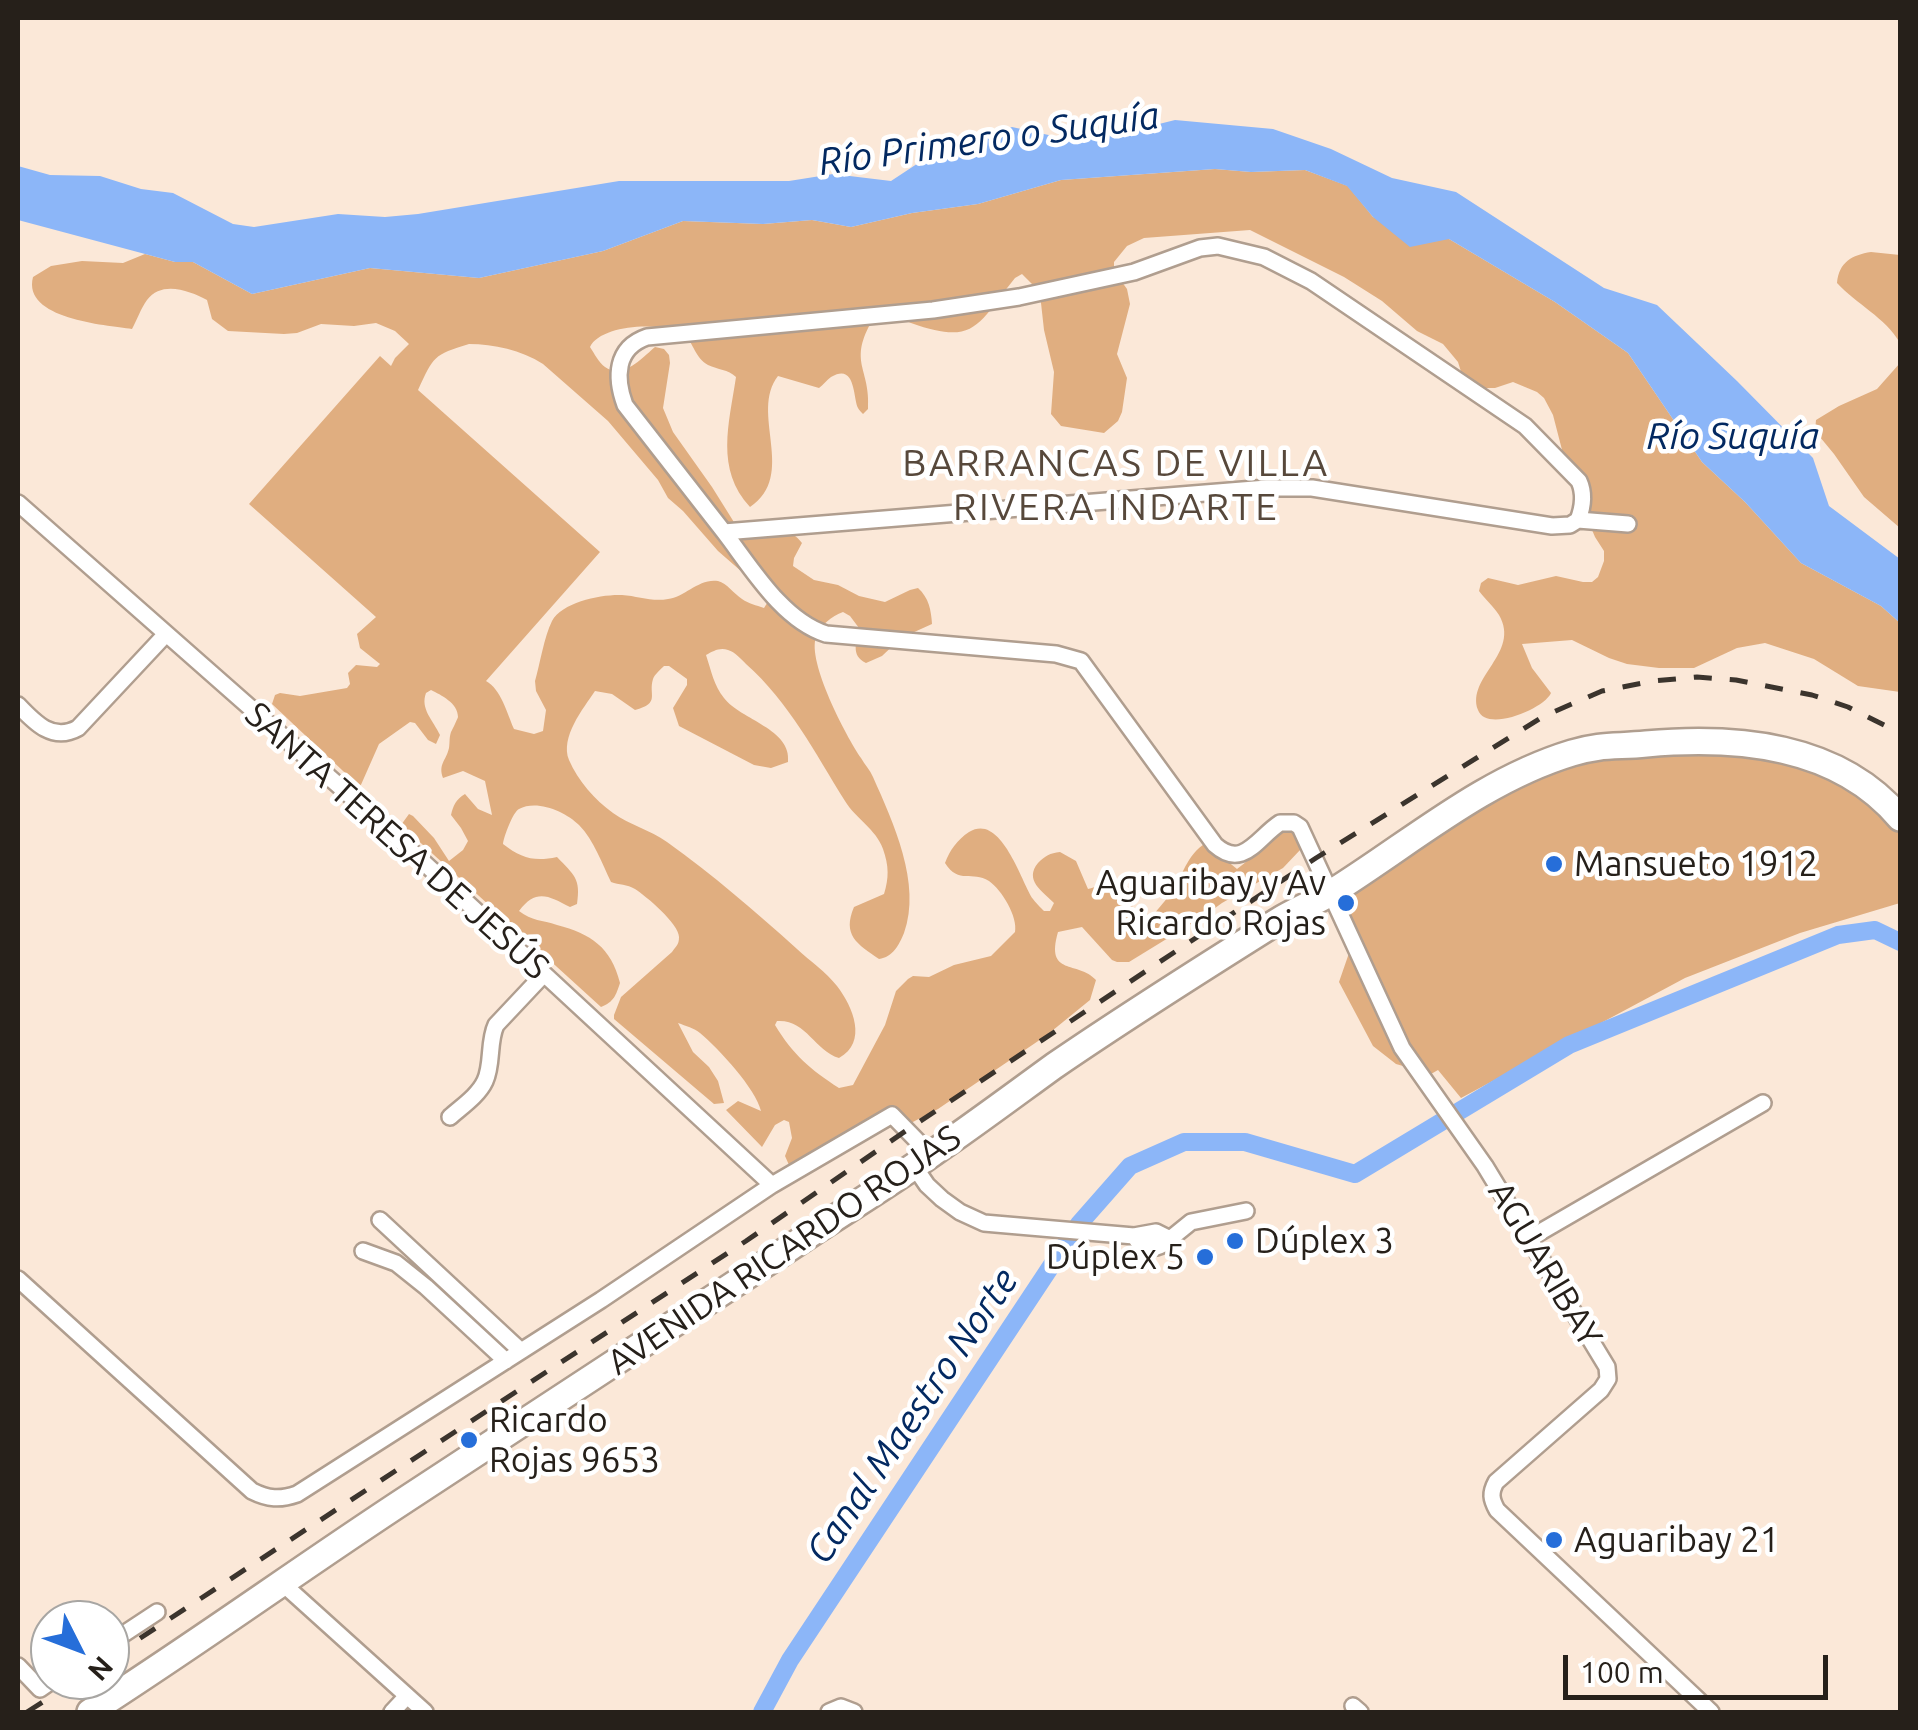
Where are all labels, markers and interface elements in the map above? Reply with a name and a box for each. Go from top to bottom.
water label: Río Primero o Suquía [816,93,1162,185]
water label: Río Suquía [1647,413,1819,459]
district label: BARRANCAS DE VILLA RIVERA INDARTE [902,440,1330,530]
street label: SANTA TERESA DE JESÚS [237,694,557,988]
place label: Mansueto 1912 [1574,843,1818,885]
marker: Mansueto 1912 [1543,853,1565,875]
place label: Aguaribay y Av Ricardo Rojas [1096,862,1326,944]
marker: Aguaribay y Av Ricardo Rojas [1335,892,1357,914]
street label: AVENIDA RICARDO ROJAS [600,1116,968,1384]
street label: AGUARIBAY [1479,1174,1611,1354]
place label: Dúplex 3 [1255,1220,1394,1262]
marker: Dúplex 3 [1224,1230,1246,1252]
place label: Dúplex 5 [1046,1236,1185,1278]
marker: Dúplex 5 [1194,1246,1216,1268]
water label: Canal Maestro Norte [796,1260,1028,1572]
place label: Ricardo Rojas 9653 [489,1399,660,1481]
marker: Ricardo Rojas 9653 [458,1429,480,1451]
place label: Aguaribay 21 [1574,1519,1779,1561]
marker: Aguaribay 21 [1543,1529,1565,1551]
north arrow [30,1600,130,1700]
scale bar [1568,1635,1833,1697]
text: N [83,1651,120,1687]
text: 100 m [1580,1655,1664,1689]

